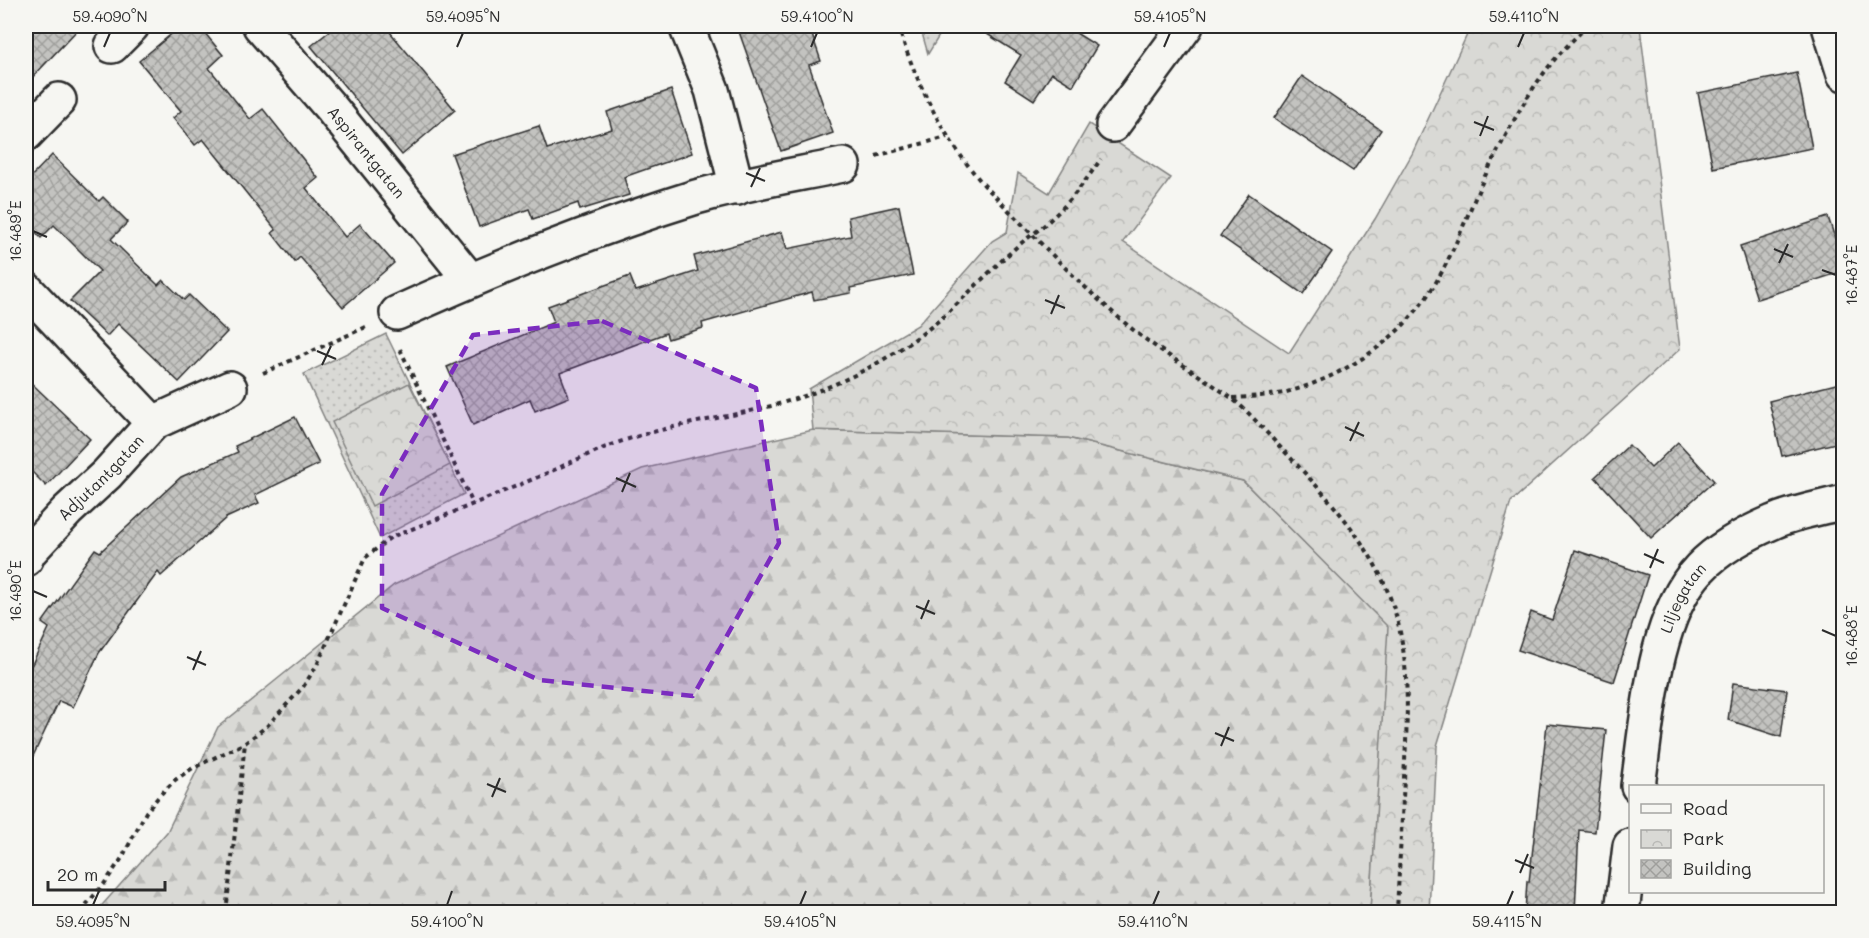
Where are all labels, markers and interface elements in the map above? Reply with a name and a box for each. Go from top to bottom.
text: 59.4090°N [72,6,148,26]
text: 59.4095°N [426,6,500,26]
text: 59.4100°N [781,6,853,26]
text: 59.4105°N [1134,6,1206,26]
text: 59.4110°N [1489,6,1559,26]
street label: Aspirantgatan [323,101,411,202]
text: 16.489°E [5,200,25,262]
text: 16.487°E [1841,244,1861,305]
street label: Adjutantgatan [53,430,148,525]
street label: Liljegatan [1655,558,1710,636]
text: 16.490°E [5,560,25,622]
text: 16.488°E [1841,605,1861,667]
legend [1629,785,1824,893]
text: Road [1683,796,1728,820]
text: Park [1683,826,1724,850]
scale bar [48,854,165,892]
text: Building [1683,856,1751,880]
text: 20 m [57,862,98,886]
text: 59.4095°N [56,911,130,931]
text: 59.4100°N [411,911,483,931]
text: 59.4105°N [764,911,836,931]
text: 59.4110°N [1118,911,1188,931]
text: 59.4115°N [1472,911,1542,931]

